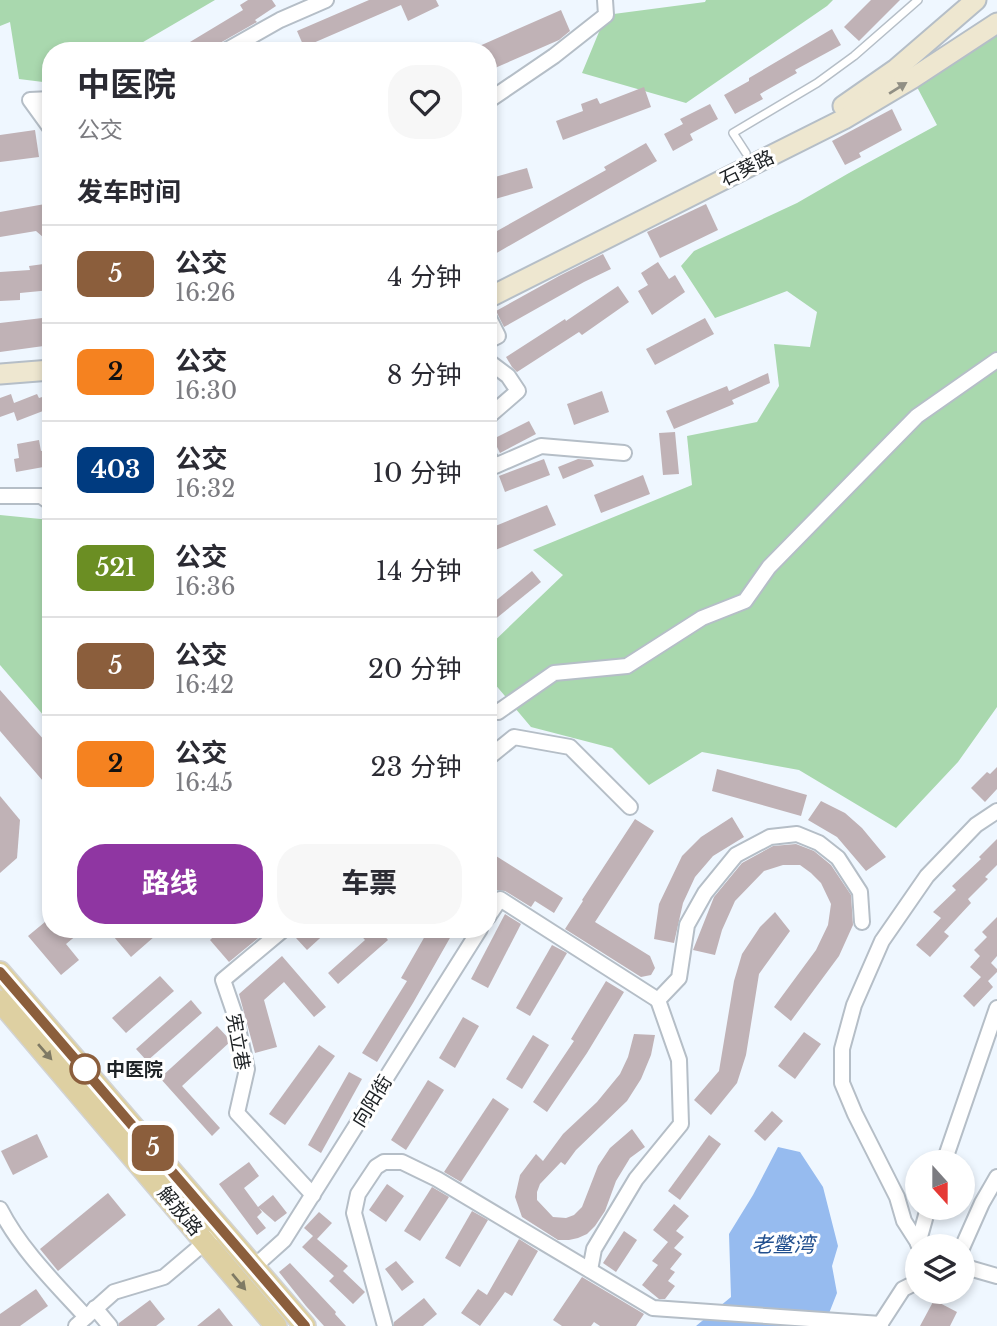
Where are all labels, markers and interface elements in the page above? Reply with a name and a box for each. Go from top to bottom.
text: 中医院 [77,64,176,105]
button: heart [388,65,462,139]
one-way arrow [888,81,907,94]
text: 公交 [77,116,123,144]
street label: 石葵路 [716,145,778,191]
text: 发车时间 [77,176,181,208]
text: 公交 [175,247,227,279]
text: 5 [108,259,123,288]
text: 4 分钟 [387,261,462,293]
text: 16:26 [175,279,236,307]
text: 公交 [175,345,227,377]
text: 2 [108,357,123,386]
text: 8 分钟 [387,359,462,391]
text: 16:30 [175,377,237,405]
text: 公交 [175,443,227,475]
text: 403 [91,455,140,484]
text: 10 分钟 [372,457,462,489]
text: 16:32 [175,475,235,503]
text: 公交 [175,541,227,573]
text: 521 [95,553,136,582]
text: 14 分钟 [376,555,462,587]
text: 16:36 [175,573,236,601]
text: 公交 [175,639,227,671]
text: 5 [108,651,123,680]
text: 20 分钟 [368,653,462,685]
text: 16:42 [175,671,234,699]
text: 公交 [175,737,227,769]
text: 2 [108,749,123,778]
text: 23 分钟 [371,751,462,783]
text: 16:45 [175,769,233,797]
button: 路线 [77,844,263,924]
button: 车票 [277,844,462,924]
street label: 宪立巷 [222,1012,254,1072]
one-way arrow [37,1044,52,1061]
marker: 中医院 [70,1054,100,1084]
place label: 中医院 [106,1058,163,1081]
street label: 向阳街 [347,1071,397,1131]
line badge: 5 [130,1125,176,1171]
text: 5 [146,1133,160,1162]
north arrow [905,1150,975,1220]
map controls [905,1150,975,1304]
street label: 解放路 [153,1182,207,1240]
water label: 老鳖湾 [752,1232,817,1258]
button: layers [905,1234,975,1304]
one-way arrow [232,1273,247,1291]

